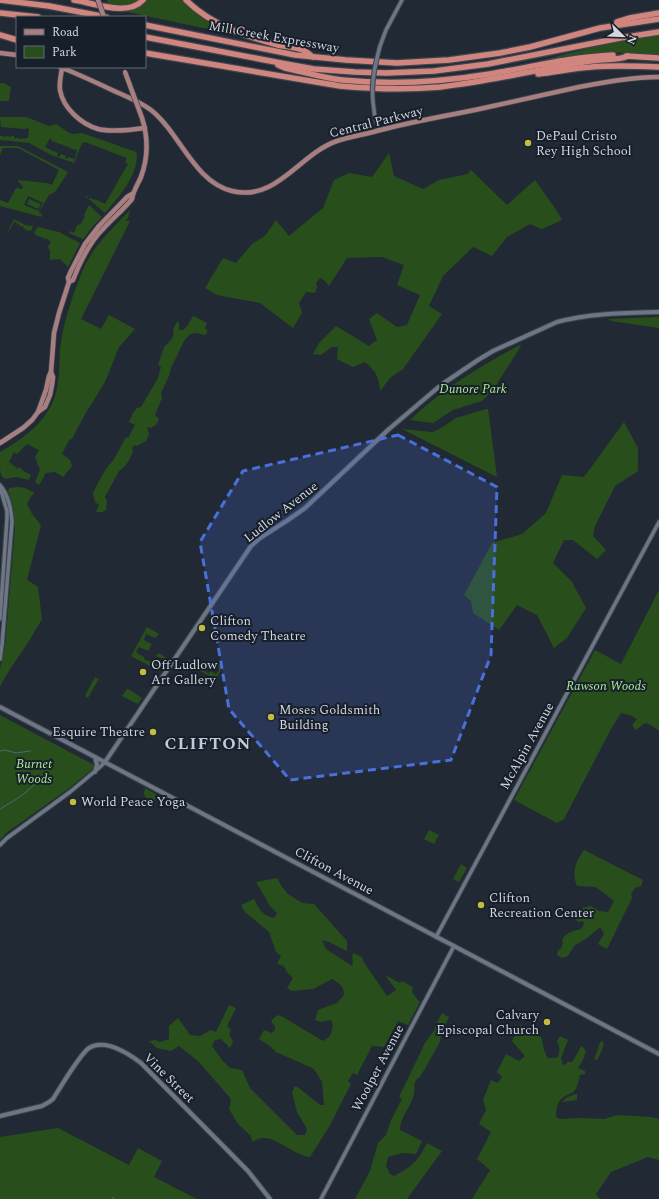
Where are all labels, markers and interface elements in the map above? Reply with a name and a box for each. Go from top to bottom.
legend [16,16,146,68]
street label: Mill Creek Expressway [207,16,342,58]
north arrow [603,16,643,56]
text: Road [52,23,79,42]
text: N [622,32,641,47]
text: Park [52,43,77,62]
street label: Central Parkway [327,101,426,143]
place label: DePaul Cristo Rey High School [536,126,632,161]
marker: DePaul Cristo Rey High School [523,138,533,148]
park label: Dunore Park [439,379,507,399]
street label: Ludlow Avenue [240,477,322,547]
place label: Clifton Comedy Theatre [210,611,306,646]
marker: Clifton Comedy Theatre [197,623,207,633]
place label: Off Ludlow Art Gallery [151,655,218,690]
marker: Off Ludlow Art Gallery [138,667,148,677]
park label: Rawson Woods [566,676,646,696]
street label: McAlpin Avenue [495,699,559,793]
place label: Moses Goldsmith Building [279,700,381,735]
marker: Moses Goldsmith Building [266,712,276,722]
place label: Esquire Theatre [52,722,145,742]
marker: Esquire Theatre [148,727,158,737]
district label: CLIFTON [164,731,252,757]
park label: Burnet Woods [16,754,53,789]
place label: World Peace Yoga [81,792,186,812]
marker: World Peace Yoga [68,797,78,807]
street label: Clifton Avenue [291,842,377,900]
place label: Clifton Recreation Center [489,888,594,923]
marker: Clifton Recreation Center [476,900,486,910]
place label: Calvary Episcopal Church [436,1005,540,1040]
marker: Calvary Episcopal Church [542,1017,552,1027]
street label: Woolper Avenue [347,1021,409,1115]
street label: Vine Street [139,1048,200,1108]

